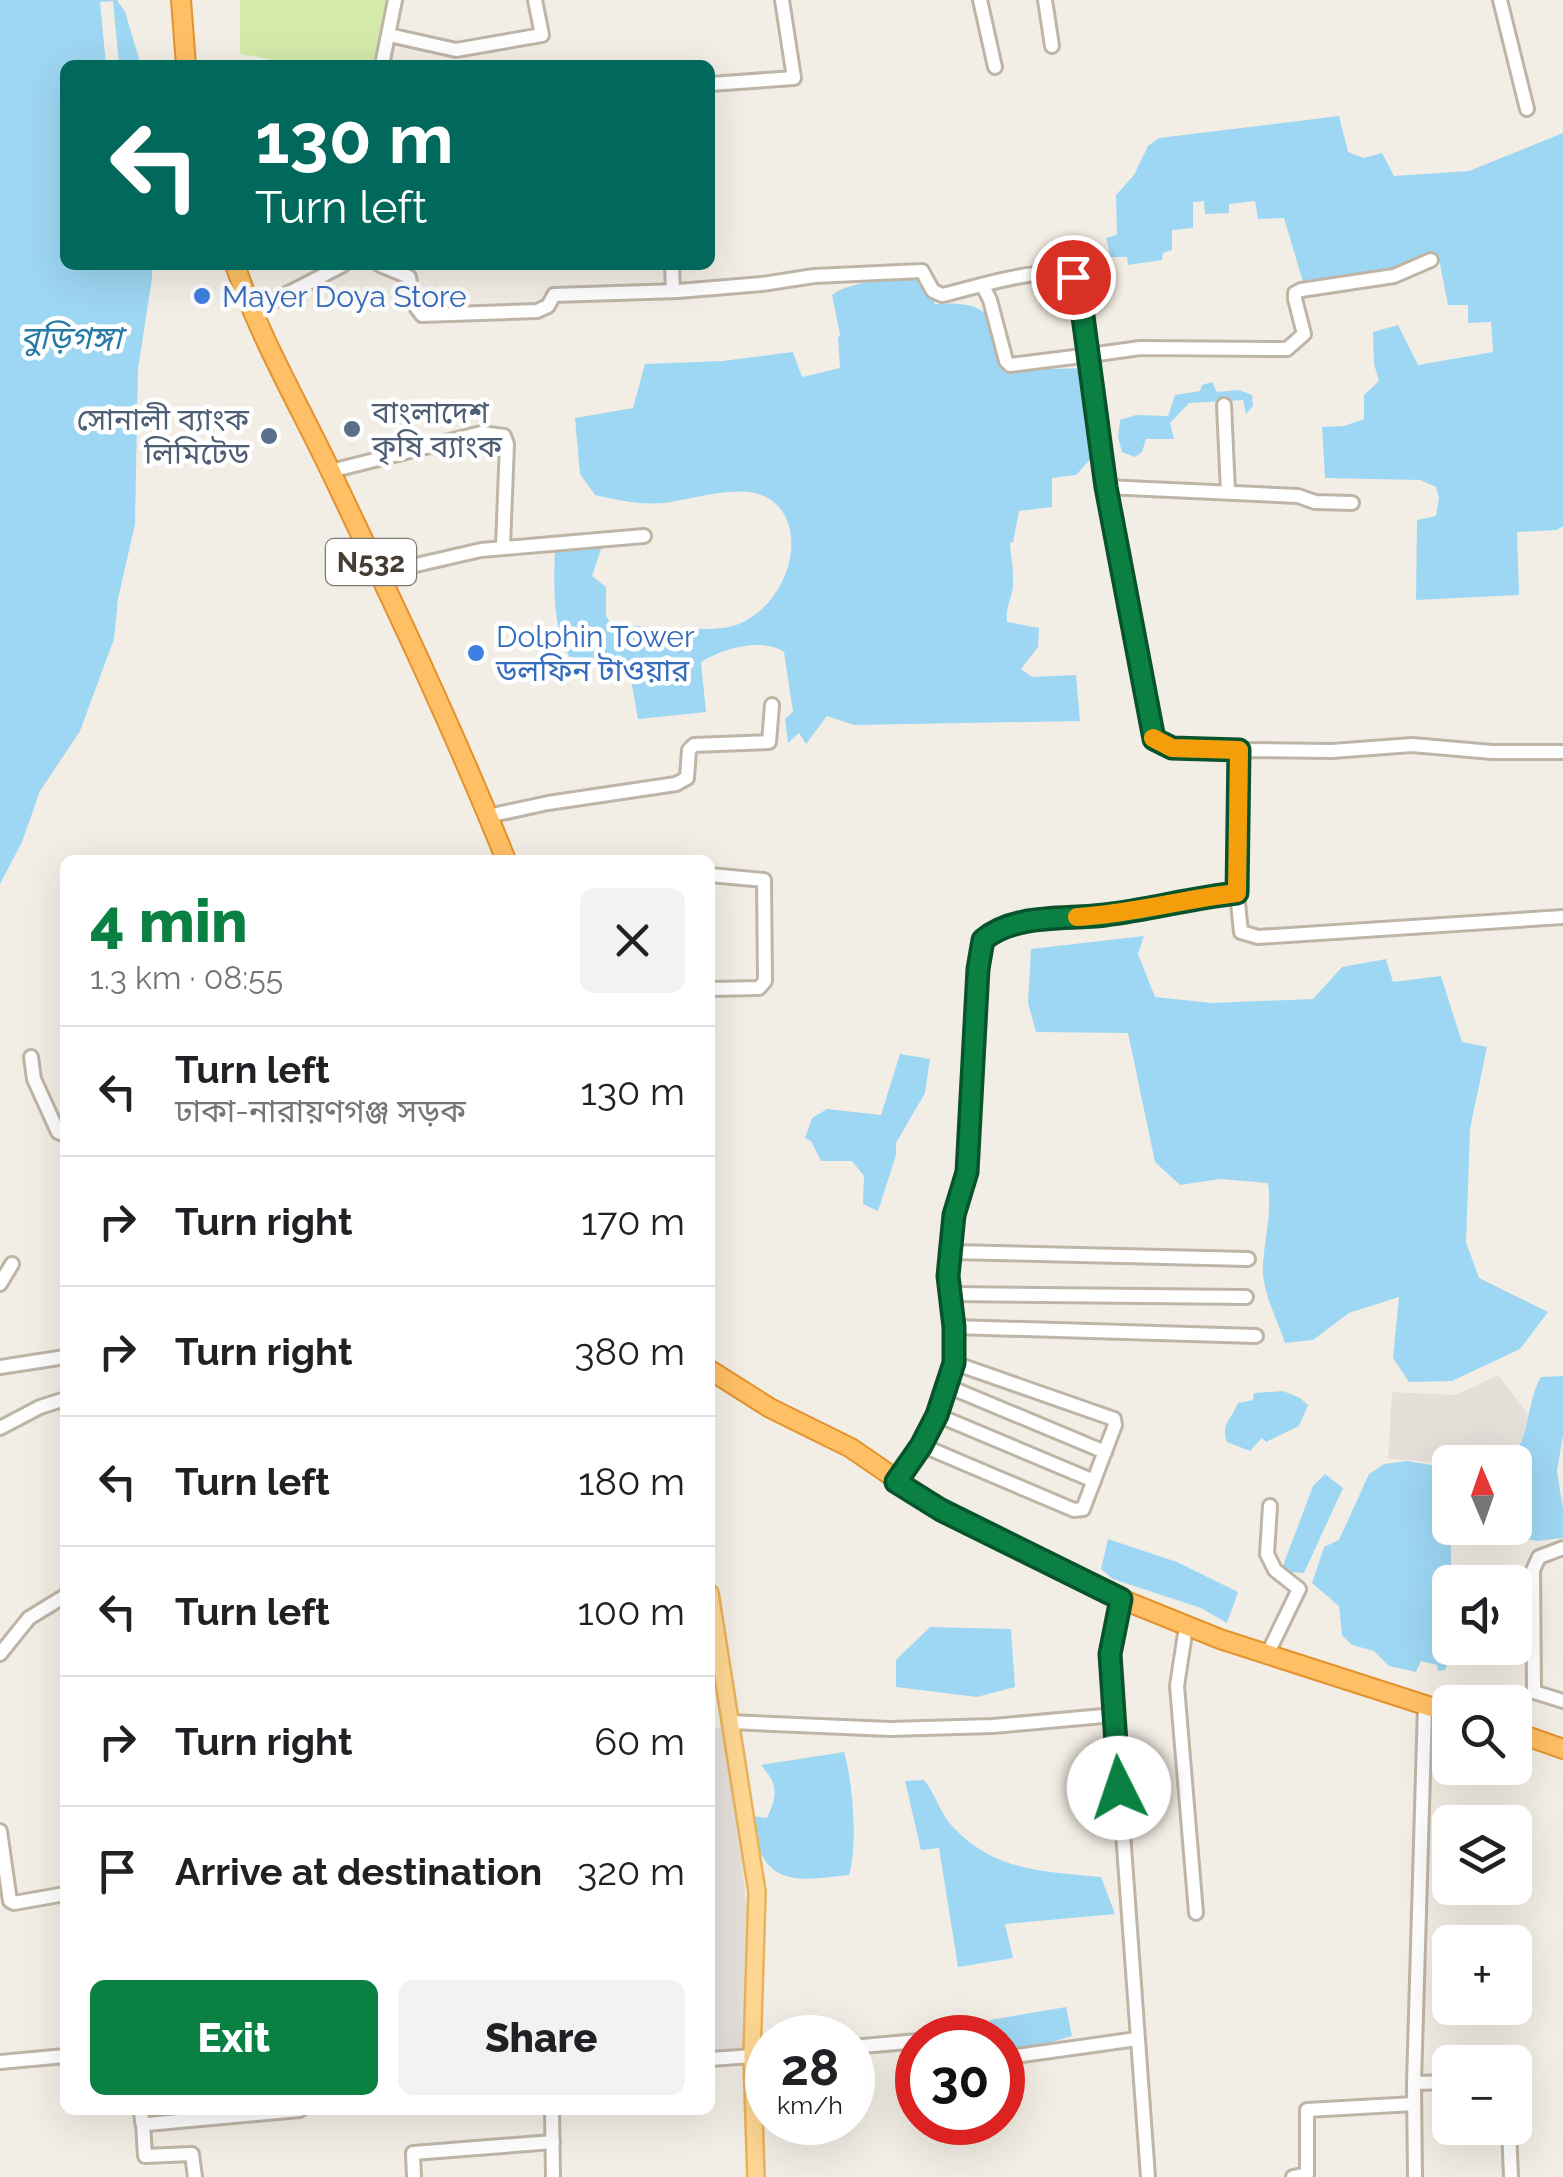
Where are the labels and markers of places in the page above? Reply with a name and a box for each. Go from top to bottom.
pin [1031,235,1116,320]
place label: Mayer Doya Store [222,279,467,314]
marker: Mayer Doya Store [191,285,213,307]
place label: বাংলাদেশ কৃষি ব্যাংক [371,395,503,466]
place label: সোনালী ব্যাংক লিমিটেড [77,402,250,471]
marker: বাংলাদেশ কৃষি ব্যাংক [341,418,363,440]
marker: সোনালী ব্যাংক লিমিটেড [258,425,280,447]
place label: Dolphin Tower ডলফিন টাওয়ার [495,619,695,688]
marker: Dolphin Tower ডলফিন টাওয়ার [465,642,487,664]

